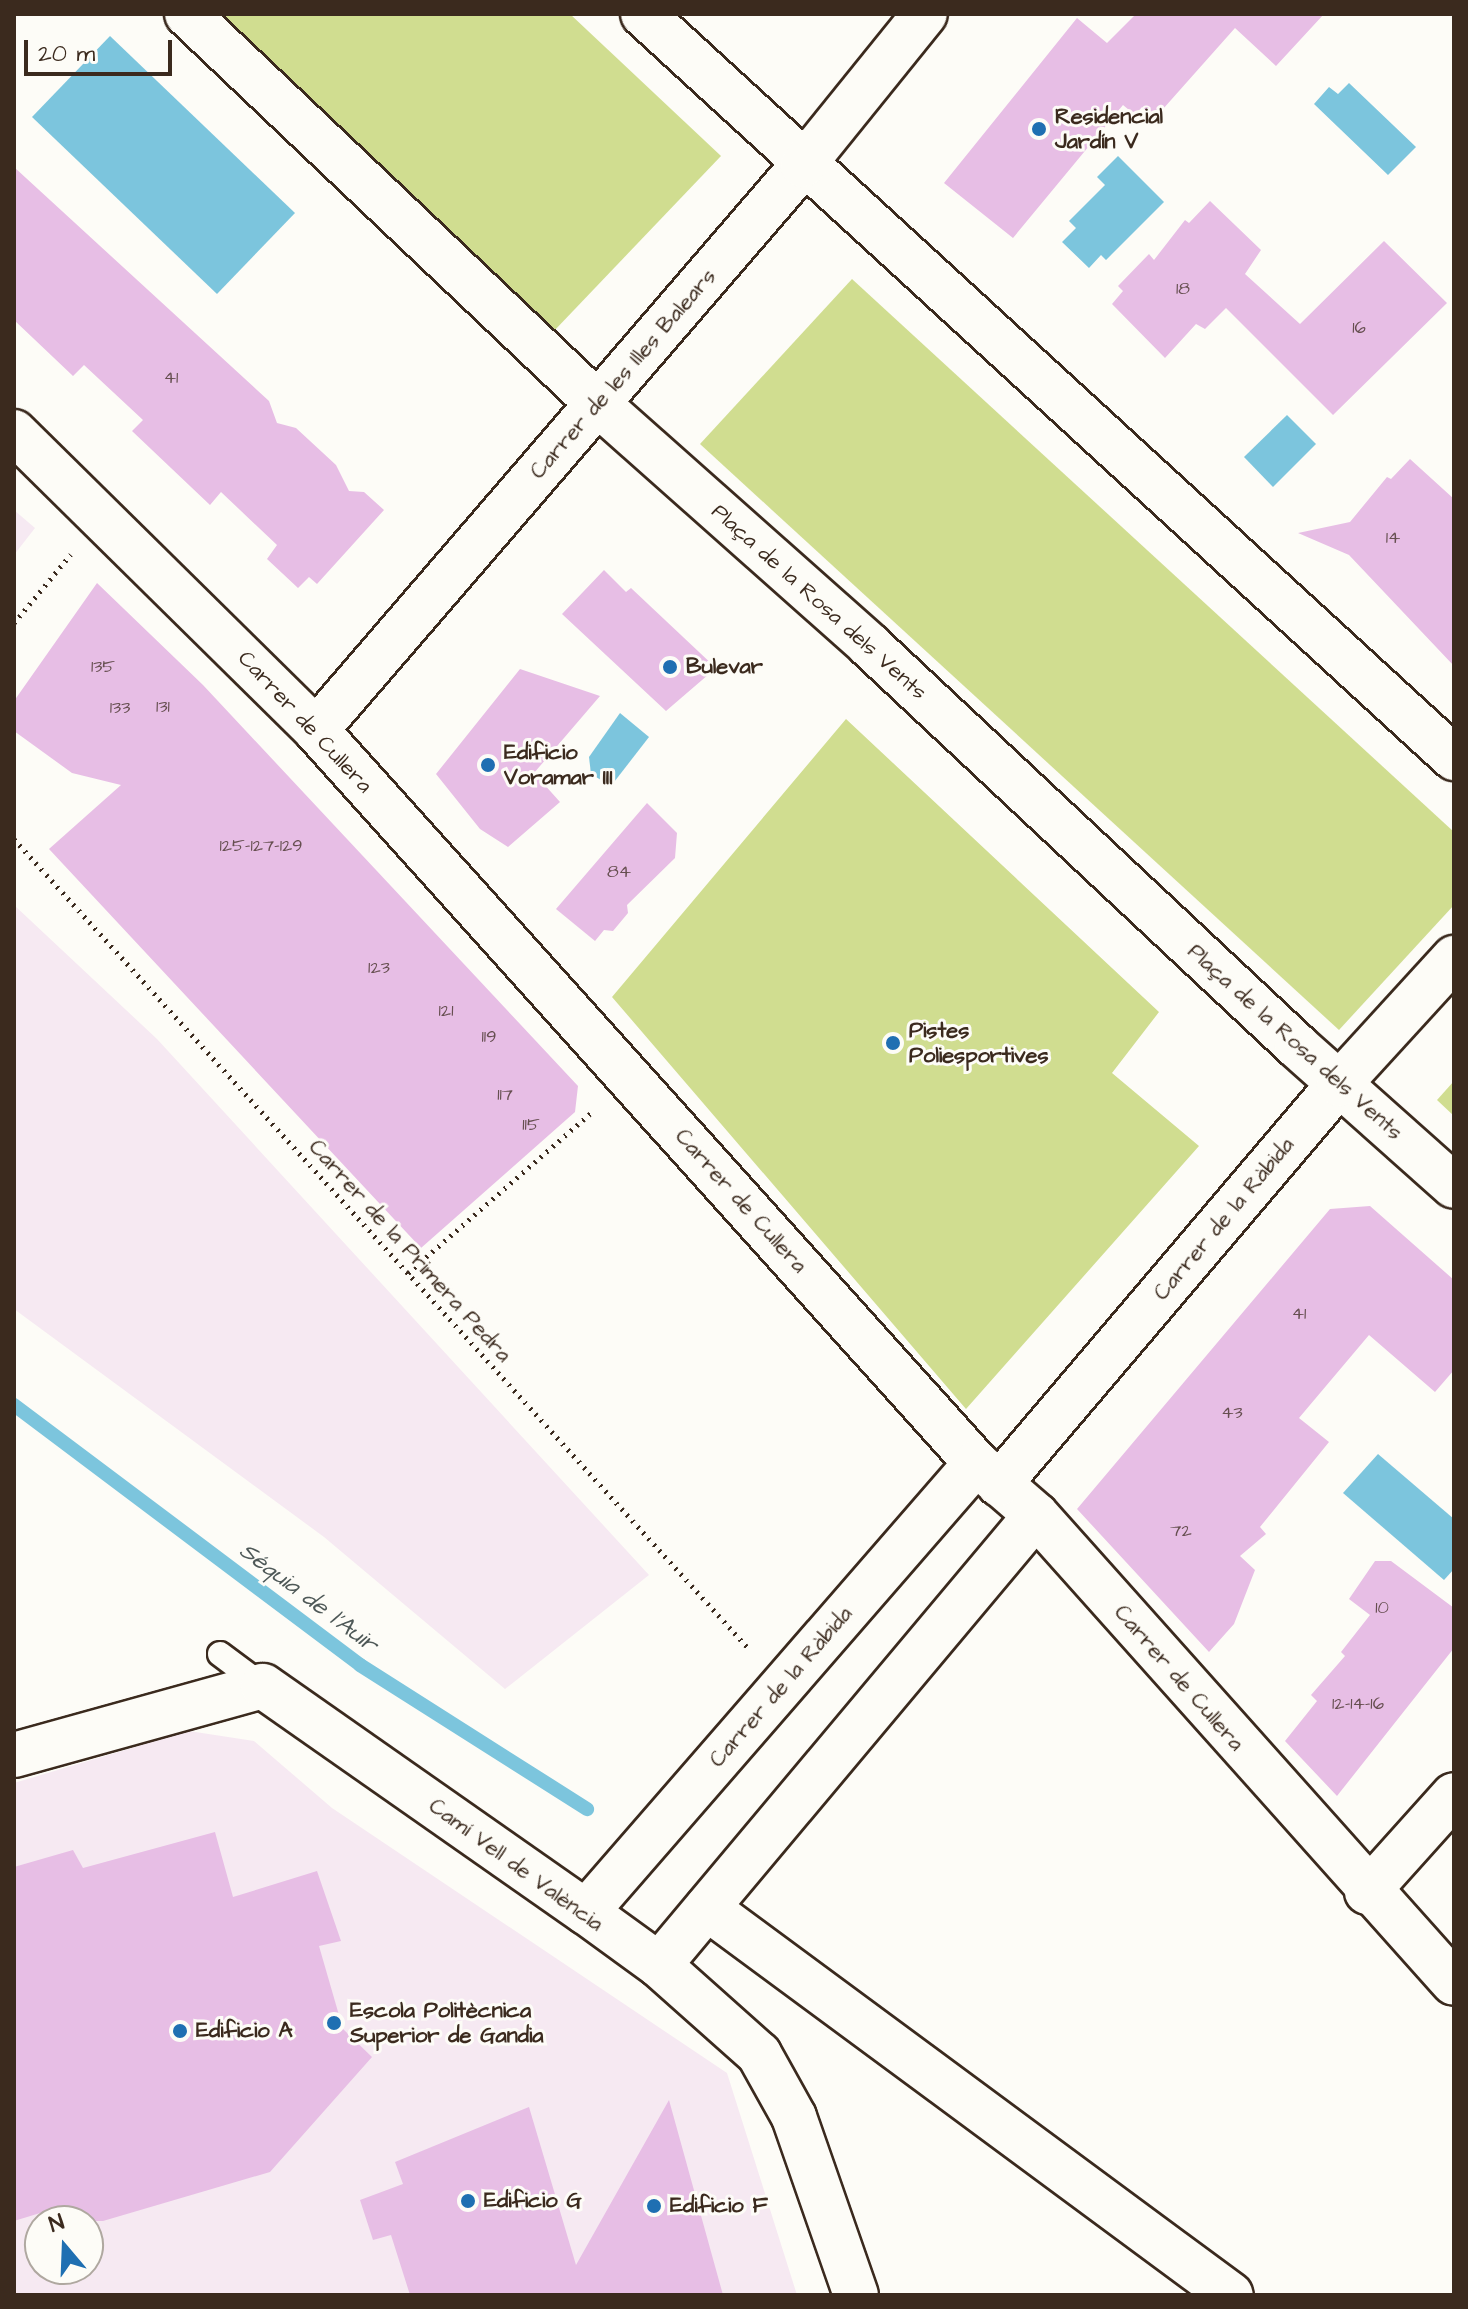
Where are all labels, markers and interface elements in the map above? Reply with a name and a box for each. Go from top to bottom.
scale bar [28,24,176,74]
text: 20 m [38,37,95,71]
place label: Residencial Jardín V [1055,103,1163,154]
marker: Residencial Jardín V [1030,120,1048,138]
street label: Carrer de les Illes Balears [525,264,721,484]
house number: 18 [1176,278,1190,300]
house number: 16 [1352,317,1366,339]
house number: 41 [164,367,178,389]
street label: Plaça de la Rosa dels Vents [706,498,932,706]
house number: 14 [1386,527,1400,549]
street label: Carrer de Cullera [232,645,378,799]
place label: Bulevar [686,654,763,680]
house number: 135 [91,656,115,678]
marker: Bulevar [661,658,679,676]
house number: 131 [156,696,170,718]
house number: 133 [110,697,130,719]
place label: Edificio Voramar III [504,739,613,790]
marker: Edificio Voramar III [479,756,497,774]
house number: 125-127-129 [219,835,303,857]
house number: 84 [607,861,631,883]
street label: Plaça de la Rosa dels Vents [1182,938,1408,1146]
house number: 123 [368,957,390,979]
house number: 121 [439,1000,453,1022]
place label: Pistes Poliesportives [909,1017,1048,1068]
house number: 119 [482,1026,496,1048]
marker: Pistes Poliesportives [884,1034,902,1052]
house number: 117 [497,1084,513,1106]
house number: 115 [522,1114,540,1136]
street label: Carrer de Cullera [669,1124,813,1278]
street label: Carrer de la Ràbida [1148,1132,1300,1306]
street label: Carrer de la Primera Pedra [303,1134,517,1368]
house number: 41 [1292,1303,1306,1325]
house number: 43 [1221,1402,1243,1424]
house number: 72 [1170,1520,1192,1542]
water label: Séquia de l'Auir [233,1537,383,1659]
house number: 10 [1375,1597,1389,1619]
street label: Carrer de Cullera [1108,1600,1250,1756]
street label: Carrer de la Ràbida [704,1601,858,1773]
house number: 12-14-16 [1332,1693,1384,1715]
street label: Camí Vell de València [424,1793,608,1937]
place label: Escola Politècnica Superior de Gandia [350,1997,543,2048]
marker: Escola Politècnica Superior de Gandia [325,2014,343,2032]
place label: Edificio A [196,2018,293,2044]
marker: Edificio A [171,2022,189,2040]
place label: Edificio G [484,2188,582,2214]
marker: Edificio G [459,2192,477,2210]
place label: Edificio F [670,2193,768,2219]
marker: Edificio F [645,2197,663,2215]
north arrow [24,2205,104,2285]
text: N [45,2207,68,2241]

